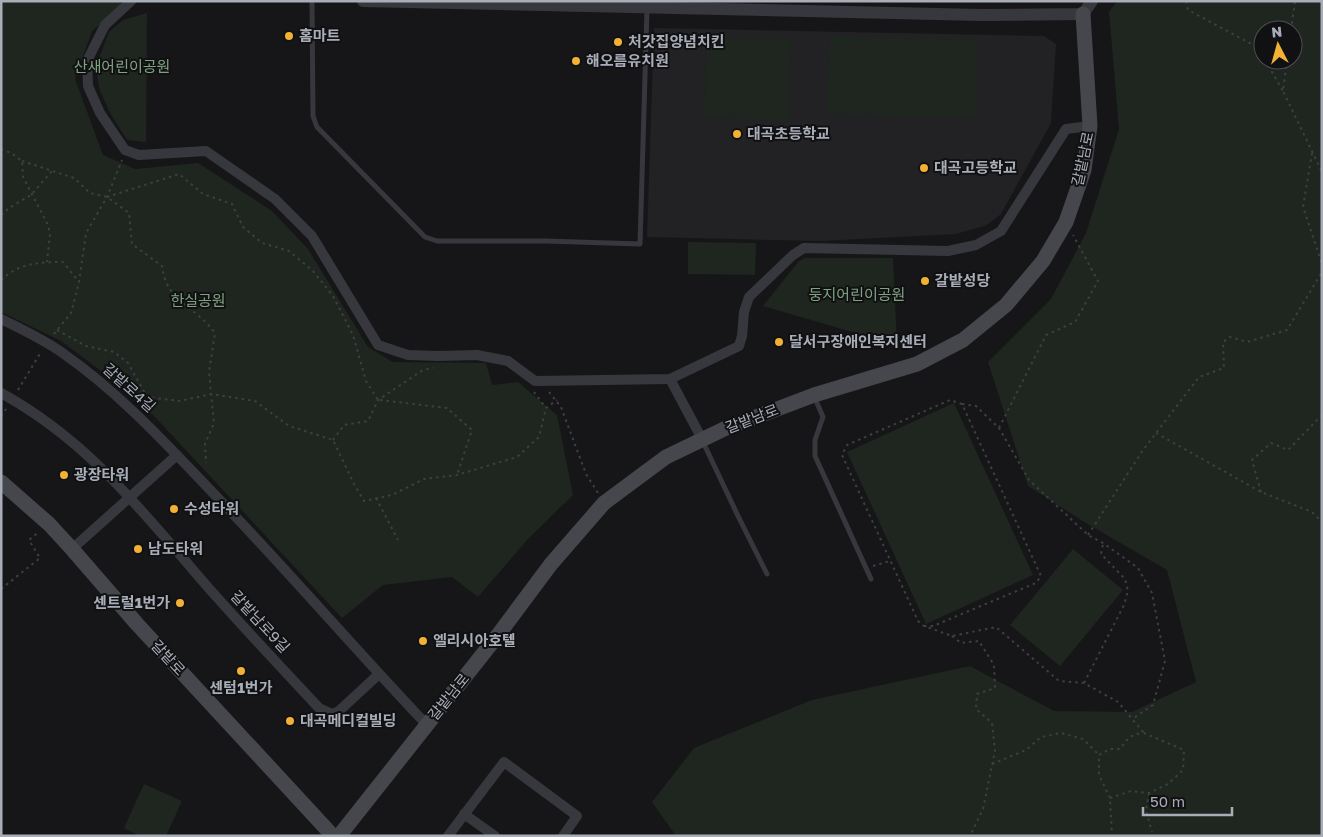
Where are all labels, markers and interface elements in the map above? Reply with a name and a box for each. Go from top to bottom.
north arrow [1253,20,1303,70]
text: N [1270,23,1283,41]
place label: 홈마트 [299,26,341,44]
marker: 홈마트 [283,30,295,42]
place label: 처갓집양념치킨 [628,32,725,50]
marker: 처갓집양념치킨 [612,36,624,48]
place label: 해오름유치원 [586,51,669,69]
marker: 해오름유치원 [570,55,582,67]
park label: 산새어린이공원 [74,57,170,75]
place label: 대곡초등학교 [747,124,830,142]
marker: 대곡초등학교 [731,128,743,140]
street label: 갈밭남로 [1067,130,1097,188]
place label: 대곡고등학교 [934,158,1017,176]
marker: 대곡고등학교 [918,162,930,174]
place label: 갈밭성당 [935,271,990,289]
marker: 갈밭성당 [919,275,931,287]
park label: 둥지어린이공원 [809,285,905,303]
park label: 한실공원 [170,291,226,309]
place label: 달서구장애인복지센터 [789,332,927,350]
marker: 달서구장애인복지센터 [773,336,785,348]
street label: 갈밭로4길 [100,359,160,415]
street label: 갈밭남로 [723,400,781,436]
place label: 광장타워 [74,465,129,483]
marker: 광장타워 [58,469,70,481]
place label: 수성타워 [184,499,239,517]
marker: 수성타워 [168,503,180,515]
place label: 남도타워 [148,539,203,557]
marker: 남도타워 [132,543,144,555]
street label: 갈밭남로9길 [228,587,294,656]
place label: 센트럴1번가 [93,593,170,611]
marker: 센트럴1번가 [174,597,186,609]
place label: 엘리시아호텔 [433,631,516,649]
marker: 엘리시아호텔 [417,635,429,647]
street label: 갈밭로 [148,636,189,679]
marker: 센텀1번가 [235,665,247,677]
street label: 갈밭남로 [424,669,473,723]
place label: 센텀1번가 [210,678,273,696]
place label: 대곡메디컬빌딩 [300,711,397,729]
marker: 대곡메디컬빌딩 [284,715,296,727]
scale bar [1143,784,1232,816]
text: 50 m [1150,792,1185,810]

